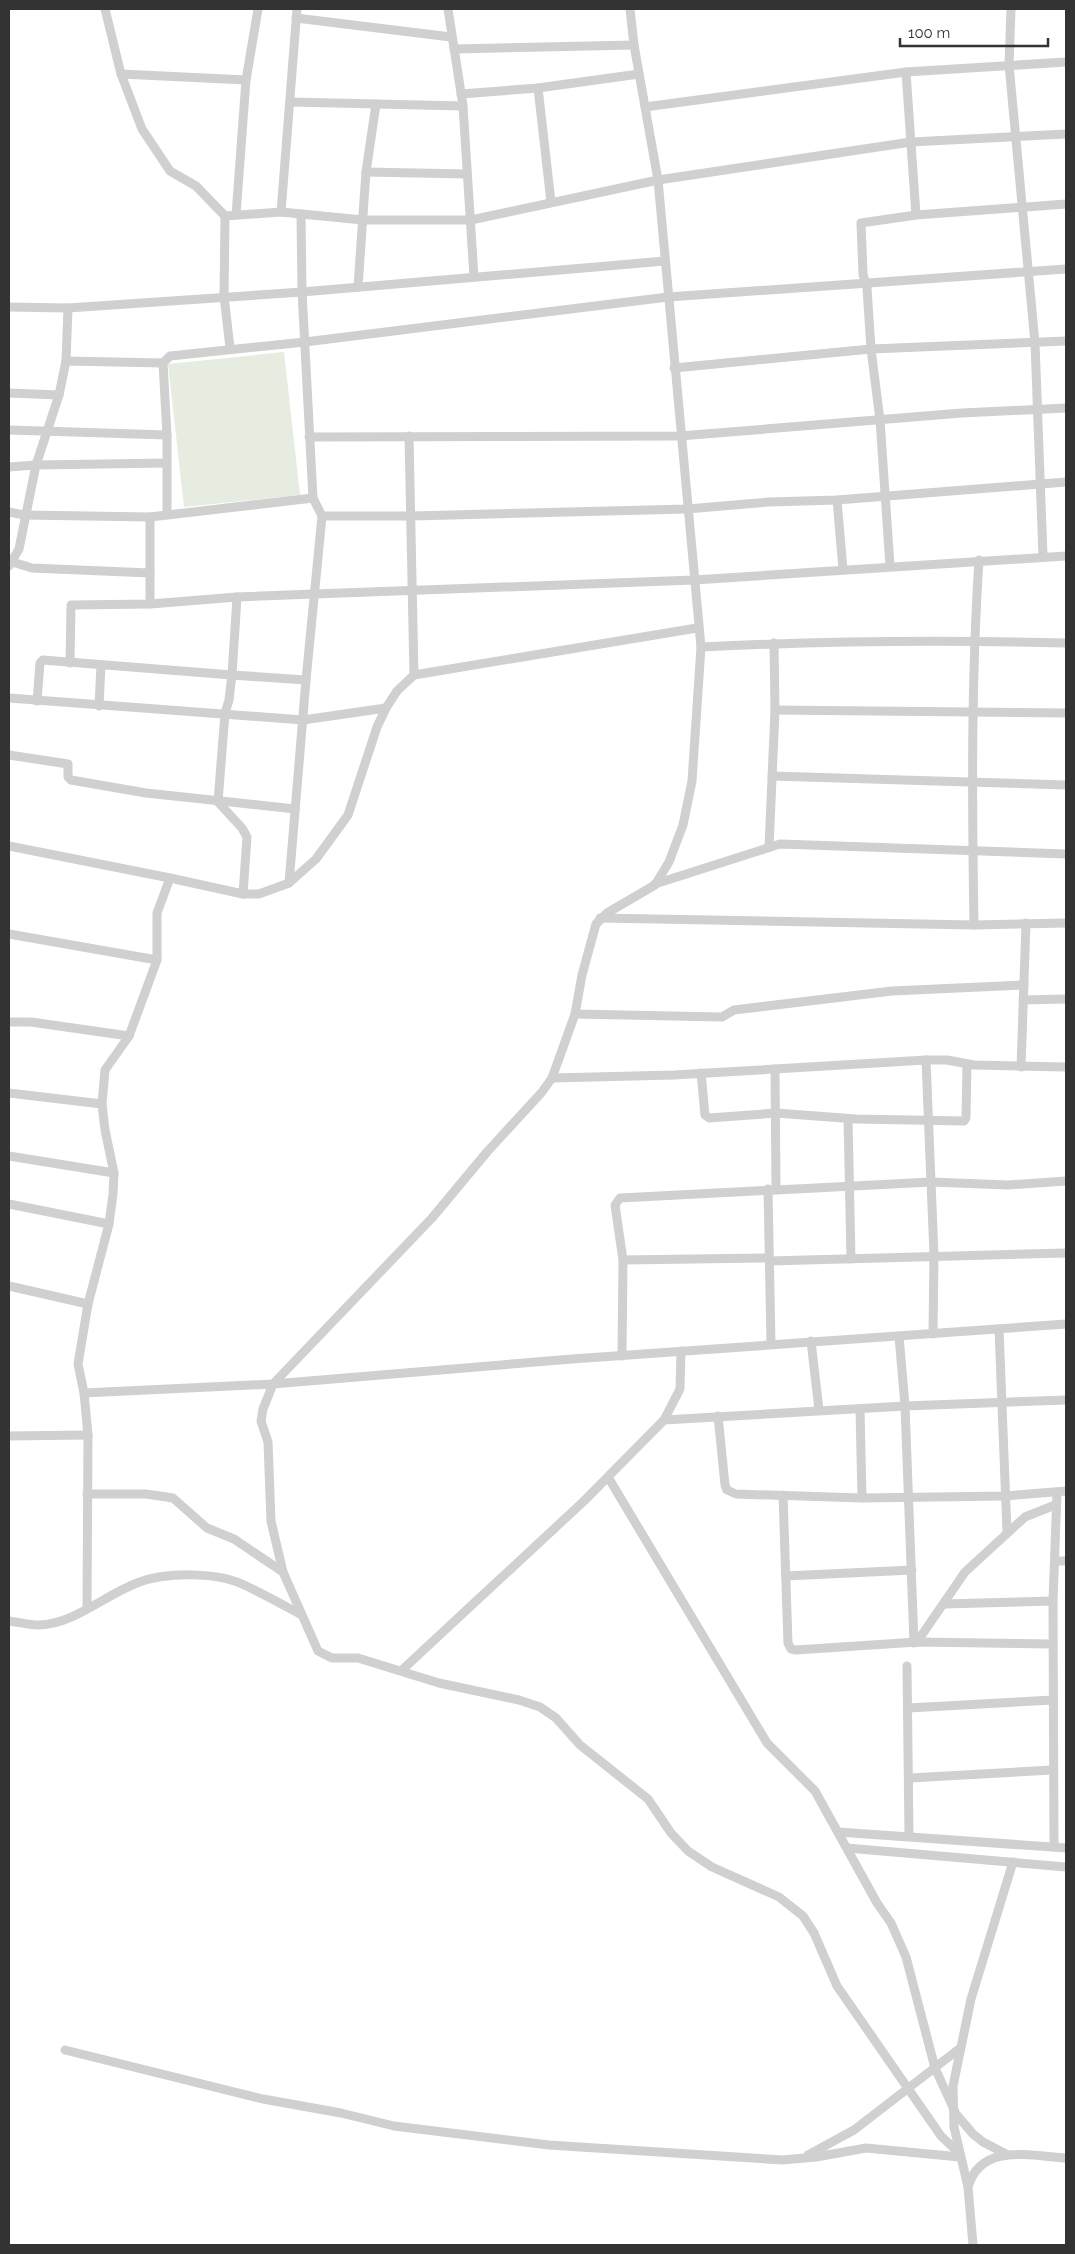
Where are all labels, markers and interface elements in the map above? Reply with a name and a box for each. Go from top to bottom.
scale bar [900,15,1048,47]
text: 100 m [908,24,950,42]

